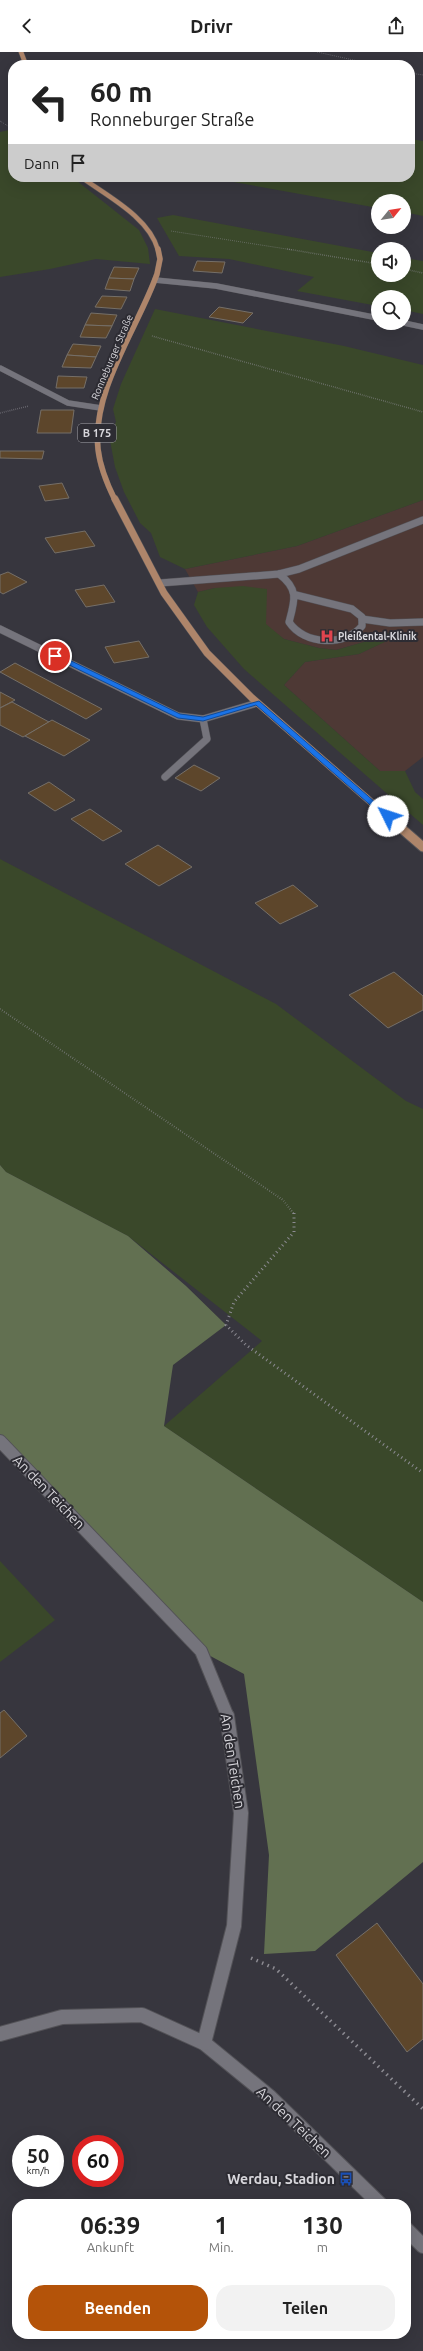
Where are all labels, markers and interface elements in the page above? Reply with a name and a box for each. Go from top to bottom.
icon: back [16,15,38,37]
icon: share [385,15,407,37]
text: Drivr [190,16,233,36]
icon: left [24,76,76,128]
text: 60 m [90,76,152,107]
text: Ronneburger Straße [90,109,254,129]
icon: arrive [67,152,89,174]
text: Dann [24,155,59,172]
north arrow [371,194,411,234]
map controls [371,194,411,330]
button: sound [371,242,411,282]
button: search [371,290,411,330]
street label: Ronneburger Straße [89,313,135,401]
road number: B 175 [78,424,116,442]
hospital icon: Pleißental-Klinik [319,628,335,644]
place label: Pleißental-Klinik [338,631,417,642]
pin [38,639,72,673]
icon: arrive [44,645,66,667]
position arrow [367,795,409,837]
street label: An den Teichen [10,1452,88,1532]
street label: An den Teichen [218,1712,248,1810]
street label: An den Teichen [253,2083,335,2161]
speed limit sign: 60 [72,2135,124,2187]
text: 50 [27,2144,49,2167]
text: km/h [26,2165,50,2176]
place label: Werdau, Stadion [227,2171,335,2187]
bus stop icon: Werdau, Stadion [338,2171,354,2187]
text: 06:39 [80,2212,140,2239]
text: 1 [214,2212,228,2239]
text: 130 [302,2212,343,2239]
text: Ankunft [87,2240,134,2254]
text: Min. [209,2240,234,2254]
text: m [317,2240,328,2254]
button: Beenden [28,2285,208,2331]
button: Teilen [216,2285,395,2331]

